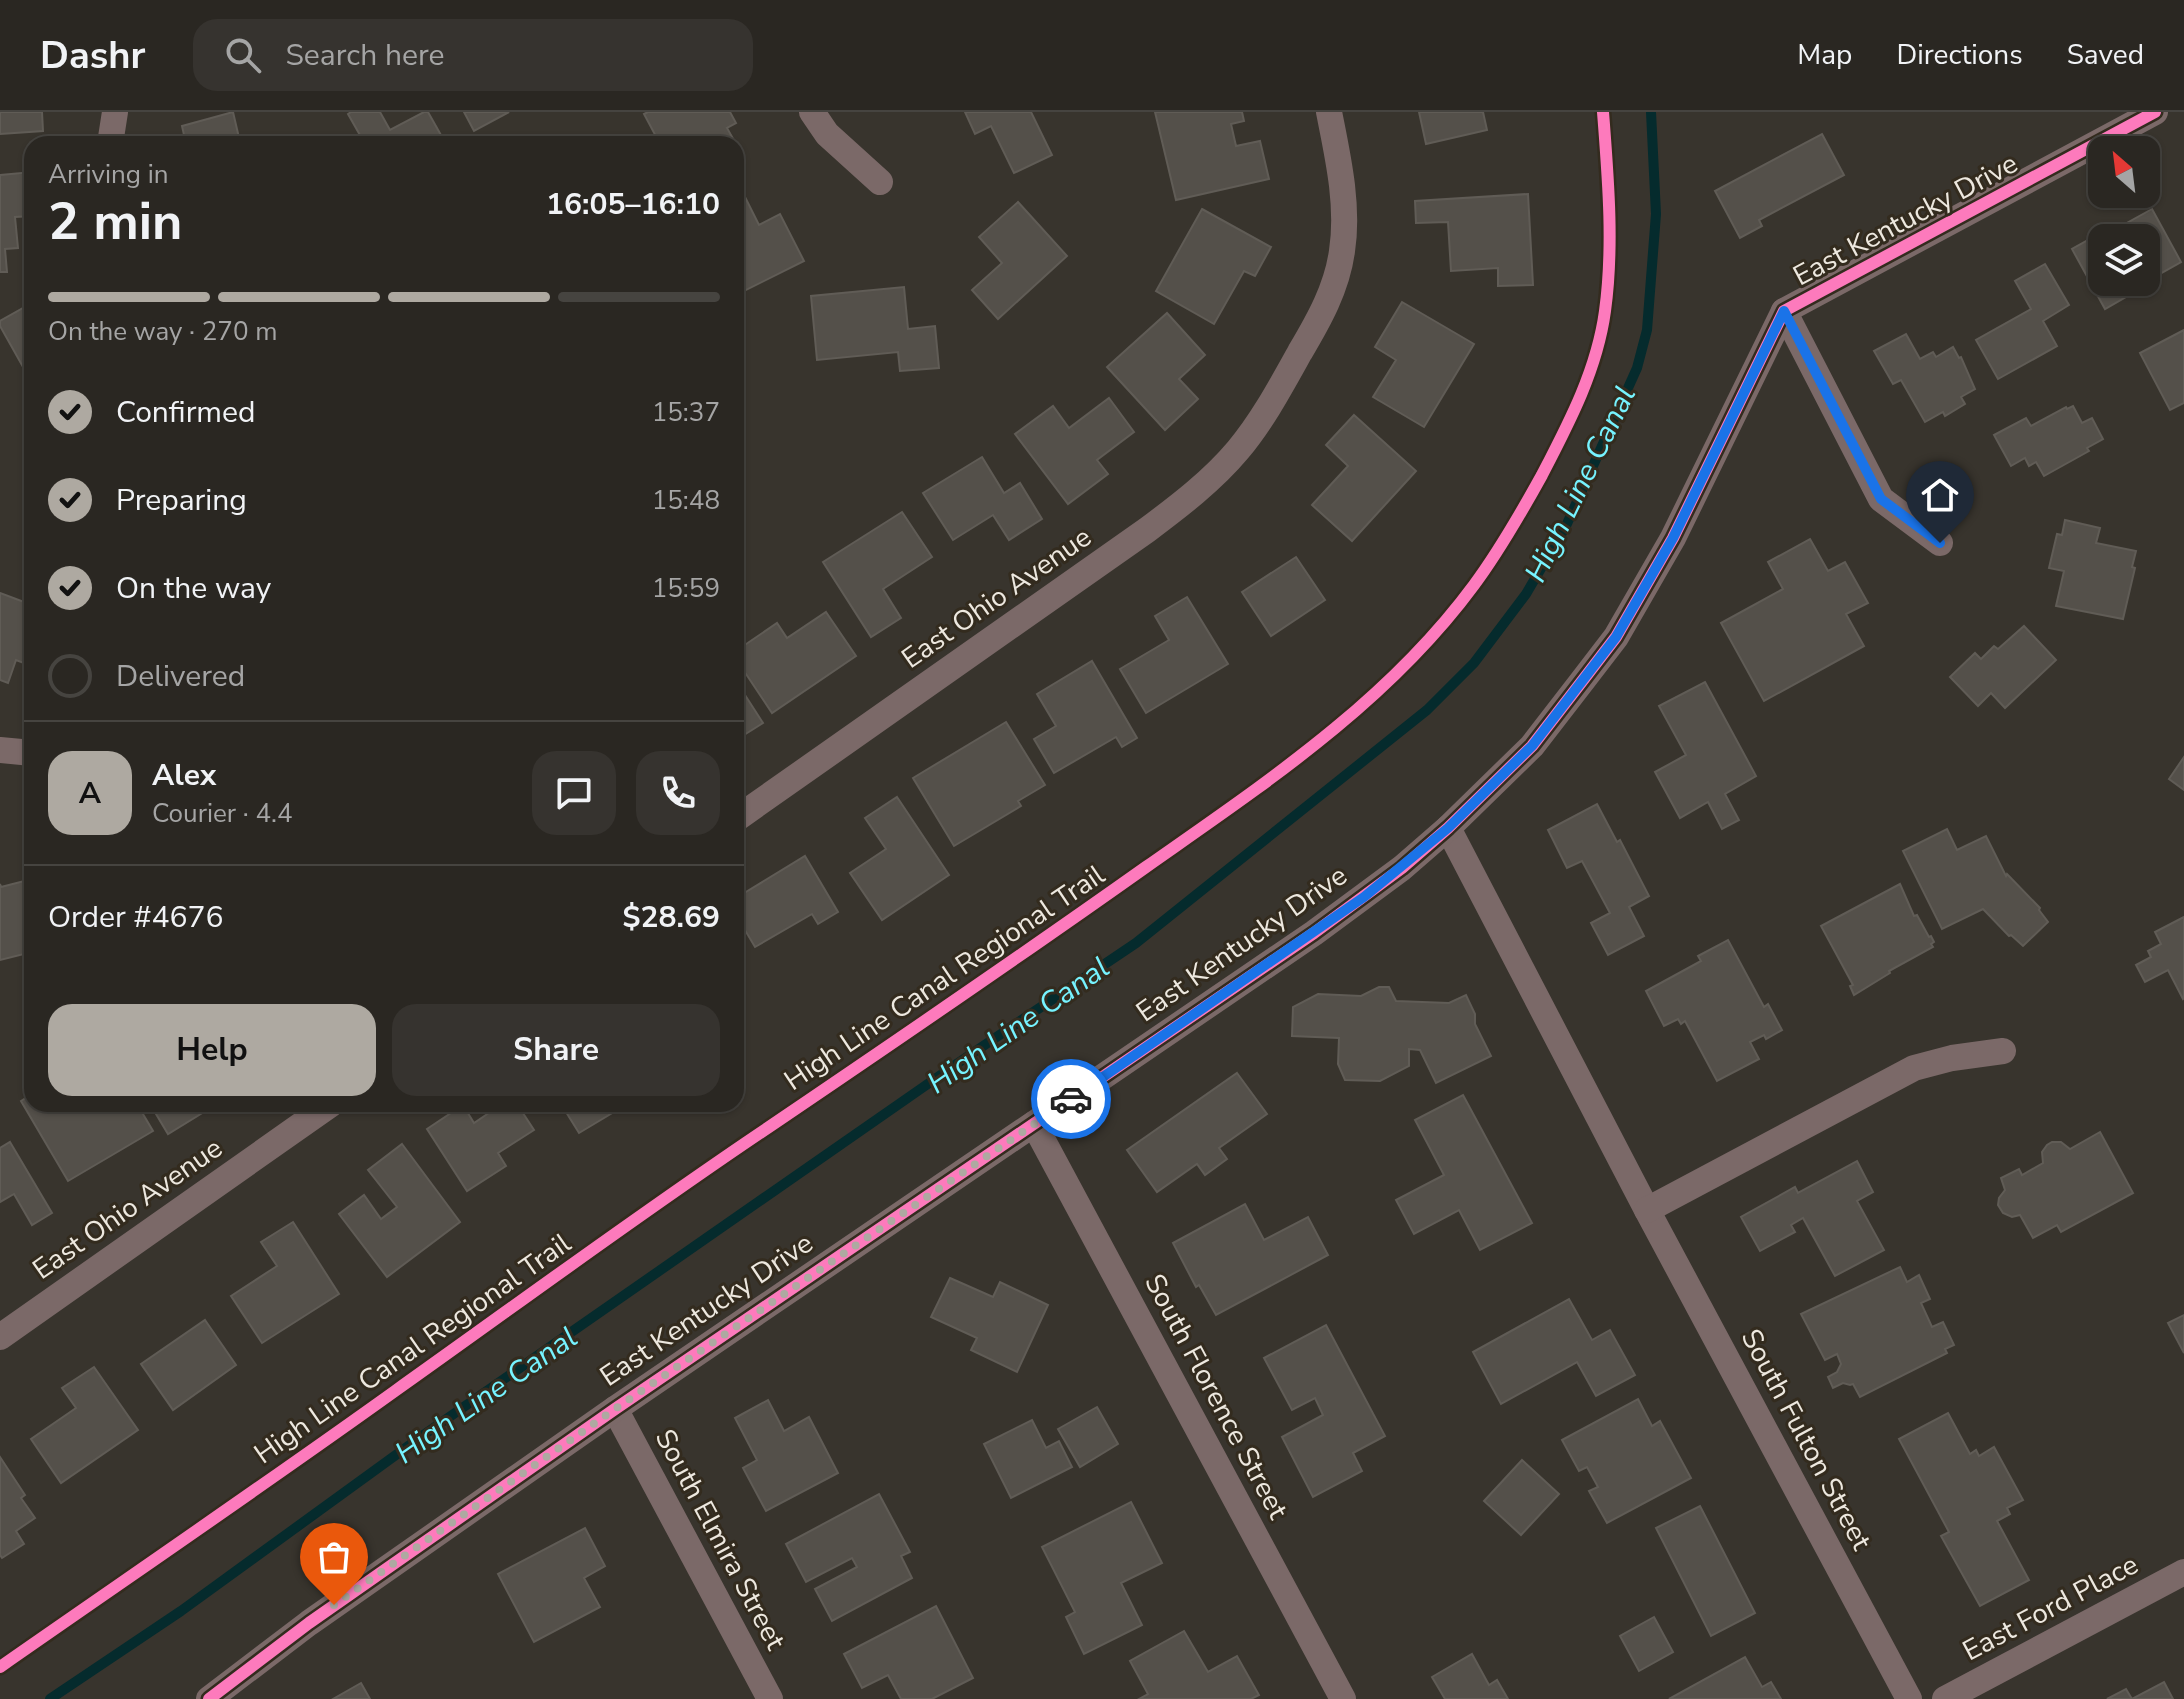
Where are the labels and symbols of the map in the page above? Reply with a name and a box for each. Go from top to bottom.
north arrow [2088,136,2160,208]
street label: East Kentucky Drive [1787,145,2024,295]
water label: High Line Canal [1515,379,1646,589]
pin [1906,461,1974,543]
street label: East Ohio Avenue [894,518,1099,677]
street label: High Line Canal Regional Trail [778,857,1110,1097]
street label: East Kentucky Drive [1129,857,1355,1031]
water label: High Line Canal [920,949,1116,1101]
courier [1031,1059,1111,1139]
street label: East Ohio Avenue [25,1129,230,1288]
street label: East Kentucky Drive [593,1224,821,1395]
street label: High Line Canal Regional Trail [247,1226,577,1470]
street label: South Florence Street [1135,1267,1297,1526]
water label: High Line Canal [388,1319,584,1471]
street label: South Fulton Street [1732,1322,1880,1557]
street label: South Elmira Street [646,1422,794,1657]
pin [300,1523,368,1605]
street label: East Ford Place [1956,1546,2145,1670]

